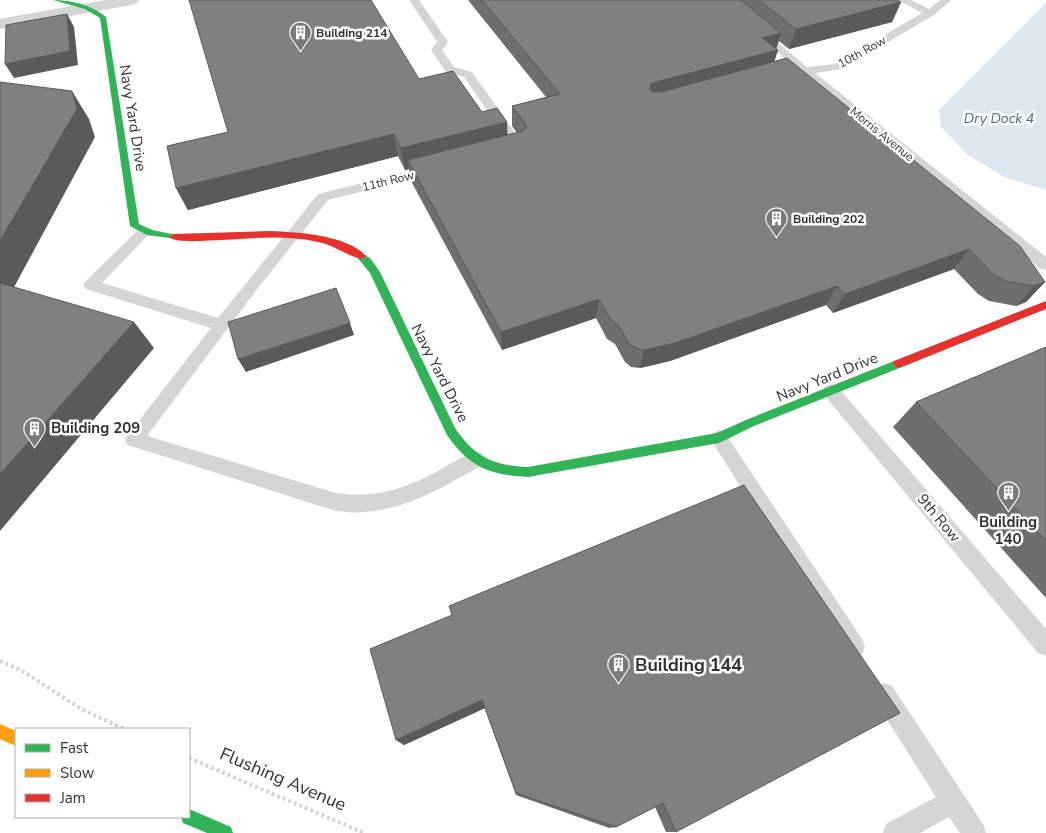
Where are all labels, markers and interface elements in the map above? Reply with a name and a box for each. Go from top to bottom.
building icon: Building 214 [288,21,312,52]
place label: Building 214 [316,25,387,41]
street label: 10th Row [835,32,889,72]
street label: Navy Yard Drive [115,63,151,173]
street label: Morris Avenue [847,103,917,165]
water label: Dry Dock 4 [964,109,1034,128]
street label: 11th Row [360,167,416,195]
building icon: Building 202 [765,207,789,238]
place label: Building 202 [793,211,864,227]
street label: Navy Yard Drive [407,320,473,426]
street label: Navy Yard Drive [773,348,881,406]
building icon: Building 209 [23,416,47,447]
place label: Building 209 [51,418,140,438]
building icon: Building 140 [996,481,1020,512]
street label: 9th Row [913,490,965,547]
place label: Building 140 [979,512,1037,549]
building icon: Building 144 [607,653,631,684]
place label: Building 144 [635,653,742,677]
legend [15,728,190,818]
text: Fast [60,738,89,758]
street label: Flushing Avenue [216,742,350,816]
text: Slow [60,763,95,783]
text: Jam [59,788,86,808]

